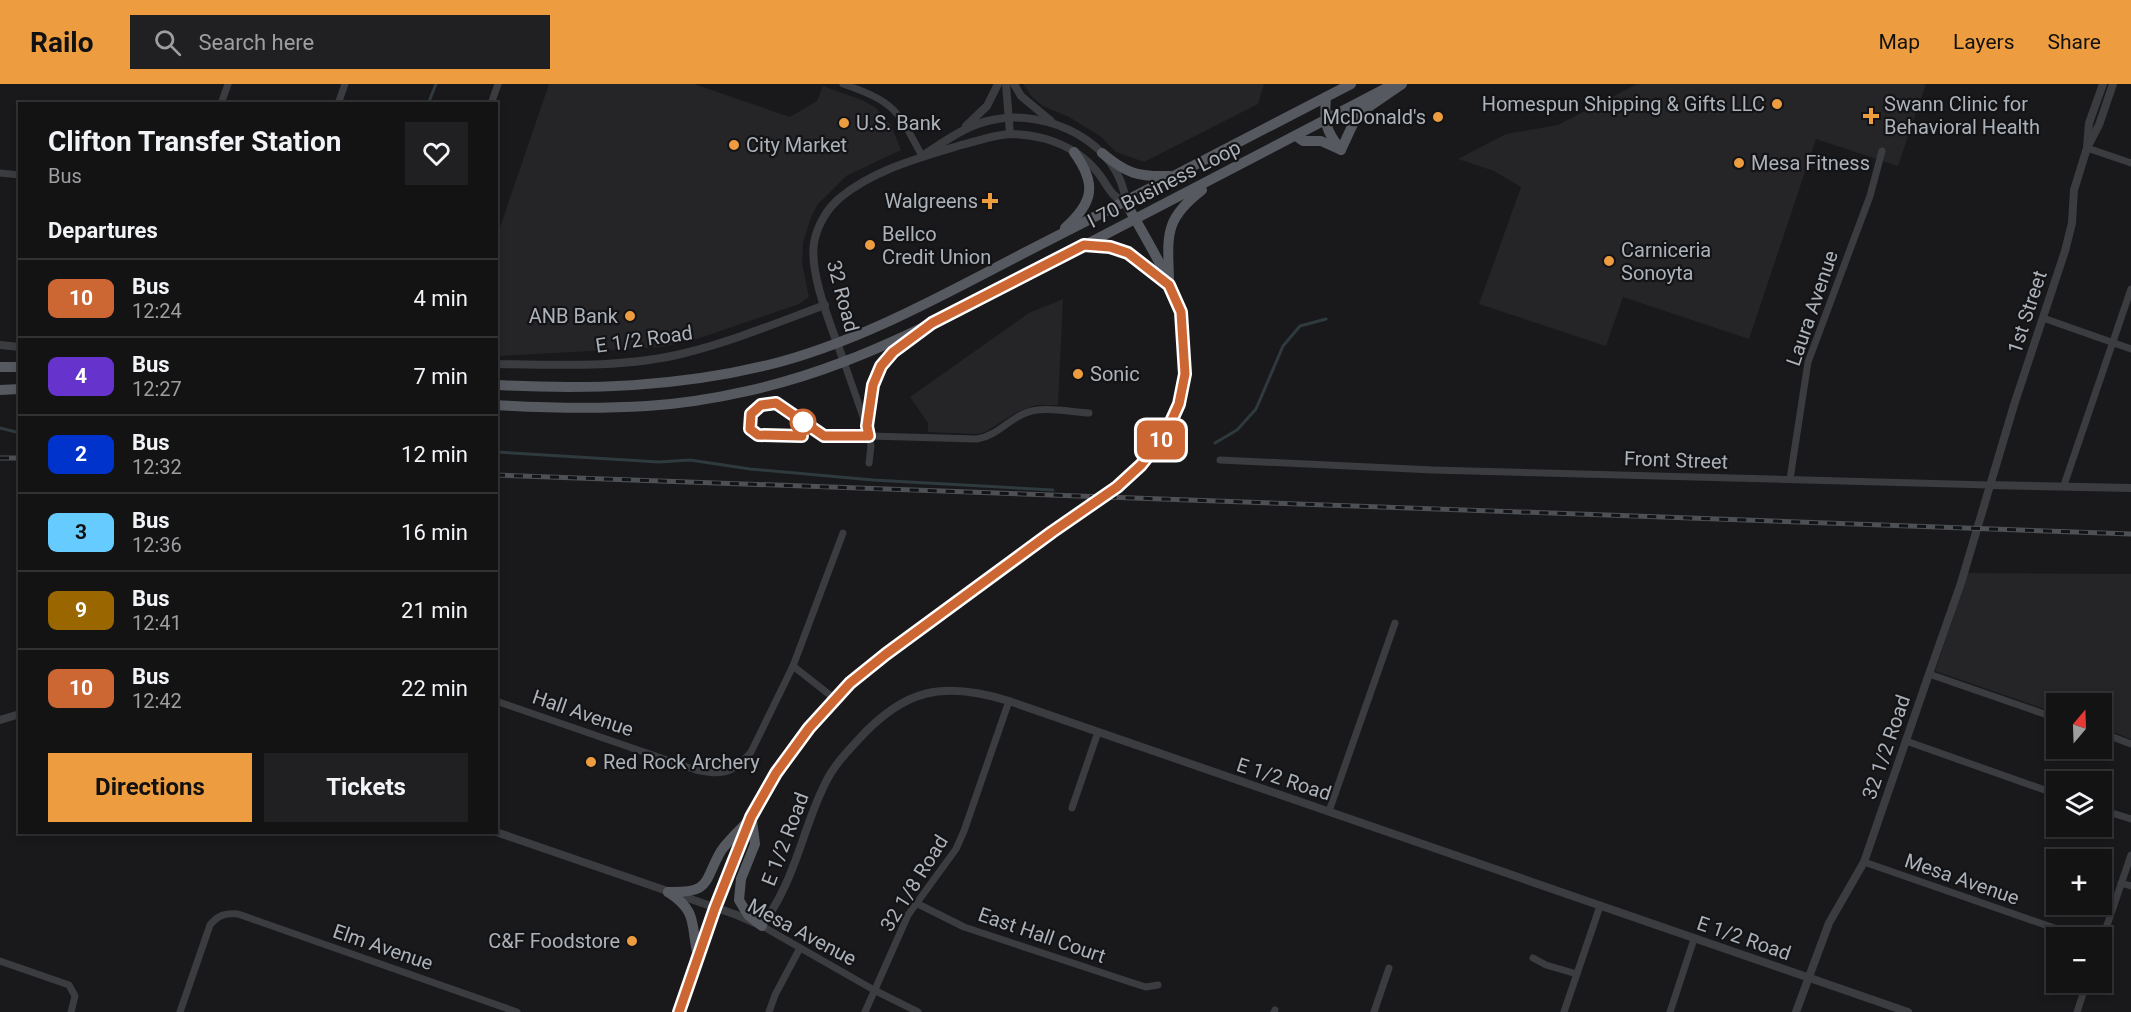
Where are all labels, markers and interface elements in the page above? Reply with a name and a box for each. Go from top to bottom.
search box [130,15,550,69]
text: Railo [30,26,94,59]
icon: search [151,26,184,59]
text: Search here [199,30,314,55]
text: Map [1878,30,1920,54]
text: Layers [1953,30,2014,54]
text: Share [2047,30,2101,54]
place label: Homespun Shipping & Gifts LLC [1482,92,1765,116]
place label: Swann Clinic for Behavioral Health [1884,92,2040,139]
marker: Homespun Shipping & Gifts LLC [1770,97,1784,111]
place label: McDonald's [1322,105,1426,129]
marker: Swann Clinic for Behavioral Health [1862,107,1880,125]
marker: McDonald's [1431,110,1445,124]
place label: U.S. Bank [856,111,942,135]
marker: U.S. Bank [837,116,851,130]
button: heart [405,122,468,185]
text: Clifton Transfer Station [48,125,341,158]
place label: City Market [746,133,847,157]
street label: I 70 Business Loop [1083,135,1245,233]
marker: City Market [727,138,741,152]
place label: Mesa Fitness [1751,151,1870,175]
marker: Mesa Fitness [1732,156,1746,170]
text: Bus [48,164,82,188]
place label: Walgreens [884,189,978,213]
marker: Walgreens [983,194,997,208]
text: Departures [48,218,158,243]
place label: Bellco Credit Union [882,222,991,269]
marker: Bellco Credit Union [863,238,877,252]
place label: Carniceria Sonoyta [1621,238,1711,285]
street label: Laura Avenue [1781,247,1843,369]
marker: Carniceria Sonoyta [1602,254,1616,268]
street label: 32 Road [822,257,864,335]
street label: 1st Street [2002,267,2052,357]
text: Bus [132,274,170,299]
text: 10 [69,286,93,310]
text: 4 min [413,286,468,311]
text: 12:24 [132,299,182,323]
place label: ANB Bank [529,304,619,328]
marker: ANB Bank [623,309,637,323]
street label: E 1/2 Road [594,320,694,358]
text: Bus [132,352,170,377]
place label: Sonic [1090,362,1140,386]
text: 4 [75,364,87,388]
text: 7 min [413,364,468,389]
marker: Sonic [1071,367,1085,381]
text: 12:27 [132,377,182,401]
unlabelled marker [790,409,816,435]
line badge: 10 [1134,420,1188,460]
text: 10 [1149,428,1173,452]
text: Bus [132,430,170,455]
text: 2 [75,442,87,466]
text: 12 min [401,442,468,467]
street label: Front Street [1624,446,1728,474]
text: 12:32 [132,455,182,479]
text: Bus [132,508,170,533]
text: 3 [75,520,87,544]
text: 16 min [401,520,468,545]
text: 12:36 [132,533,182,557]
text: Bus [132,586,170,611]
text: 9 [75,598,87,622]
text: 21 min [401,598,468,623]
text: 12:41 [132,611,182,635]
text: Bus [132,664,170,689]
text: 10 [69,676,93,700]
text: 22 min [401,676,468,701]
street label: Hall Avenue [529,685,637,741]
text: 12:42 [132,689,182,713]
street label: 32 1/2 Road [1857,692,1915,802]
north arrow [2046,693,2112,759]
map controls [2046,693,2112,993]
place label: Red Rock Archery [603,750,760,774]
street label: E 1/2 Road [1234,752,1334,806]
button: Directions [48,753,252,822]
button: Tickets [264,753,468,822]
marker: Red Rock Archery [584,755,598,769]
button: layers [2046,771,2112,837]
street label: E 1/2 Road [756,789,814,889]
street label: 32 1/8 Road [875,830,953,936]
street label: Mesa Avenue [1902,848,2022,910]
button: + [2046,849,2112,915]
street label: Mesa Avenue [744,893,860,971]
street label: East Hall Court [975,902,1109,968]
street label: E 1/2 Road [1694,911,1794,965]
street label: Elm Avenue [330,919,436,975]
button: − [2046,927,2112,993]
place label: C&F Foodstore [488,929,620,953]
marker: C&F Foodstore [625,934,639,948]

